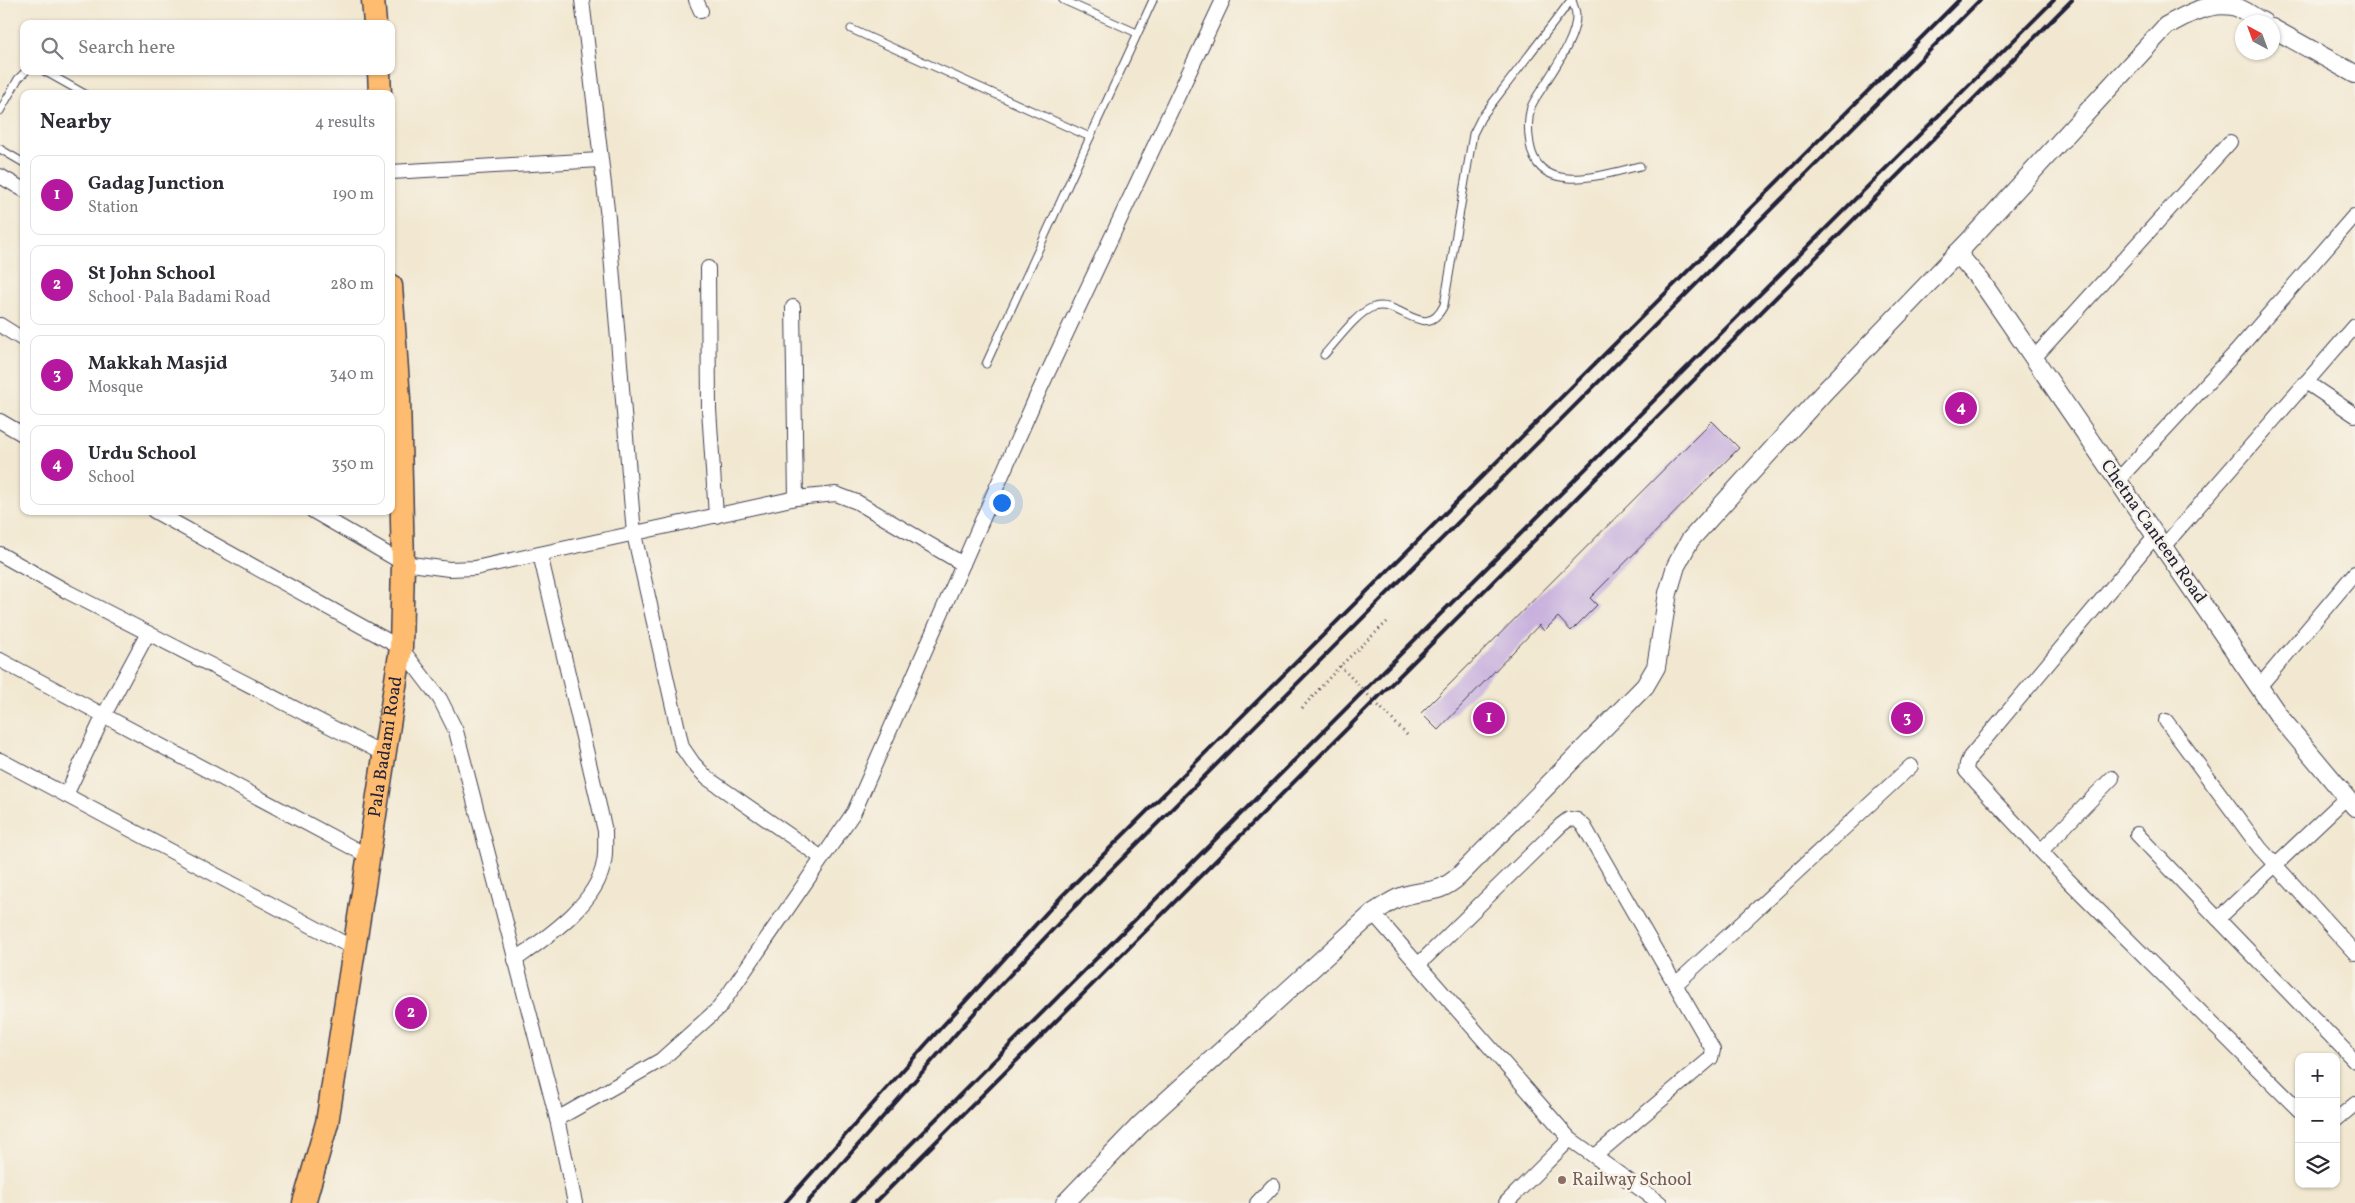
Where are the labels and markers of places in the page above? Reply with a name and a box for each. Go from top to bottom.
pin: 4 [1945,389,1977,427]
pin: 1 [1473,699,1505,737]
pin: 3 [1891,699,1923,737]
pin: 2 [395,994,427,1032]
place label: Railway School [1572,1168,1692,1193]
marker: Railway School [1556,1174,1568,1186]

